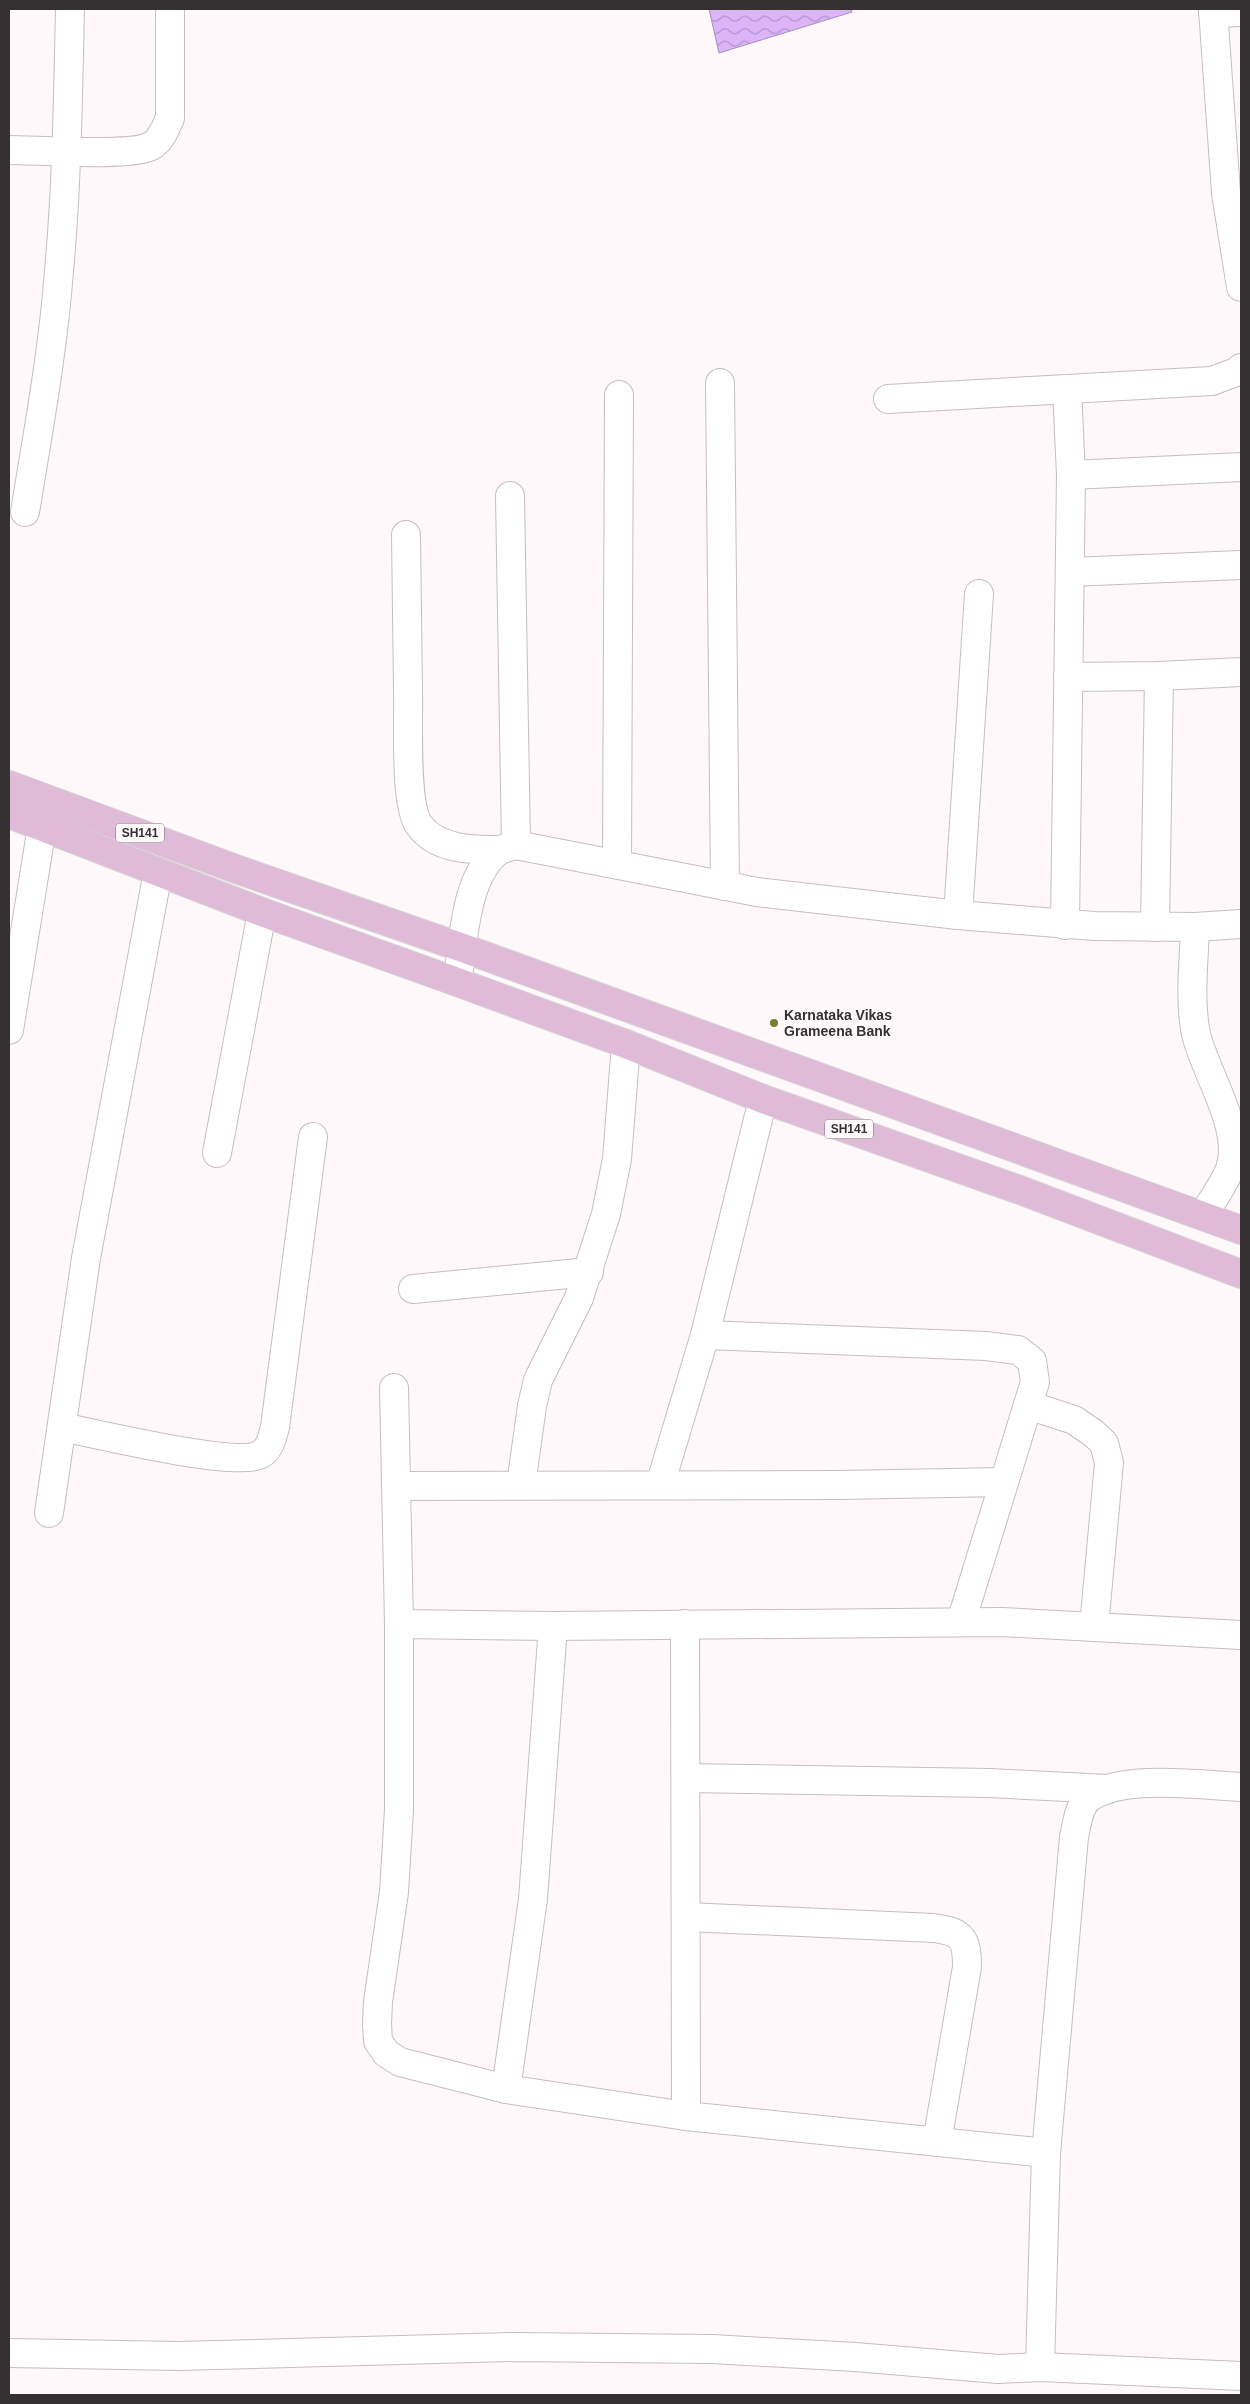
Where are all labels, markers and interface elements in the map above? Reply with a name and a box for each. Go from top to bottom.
road number: SH141 [116,824,164,842]
place label: Karnataka Vikas Grameena Bank [784,1007,892,1039]
marker: Karnataka Vikas Grameena Bank [768,1017,780,1029]
road number: SH141 [825,1120,873,1138]

